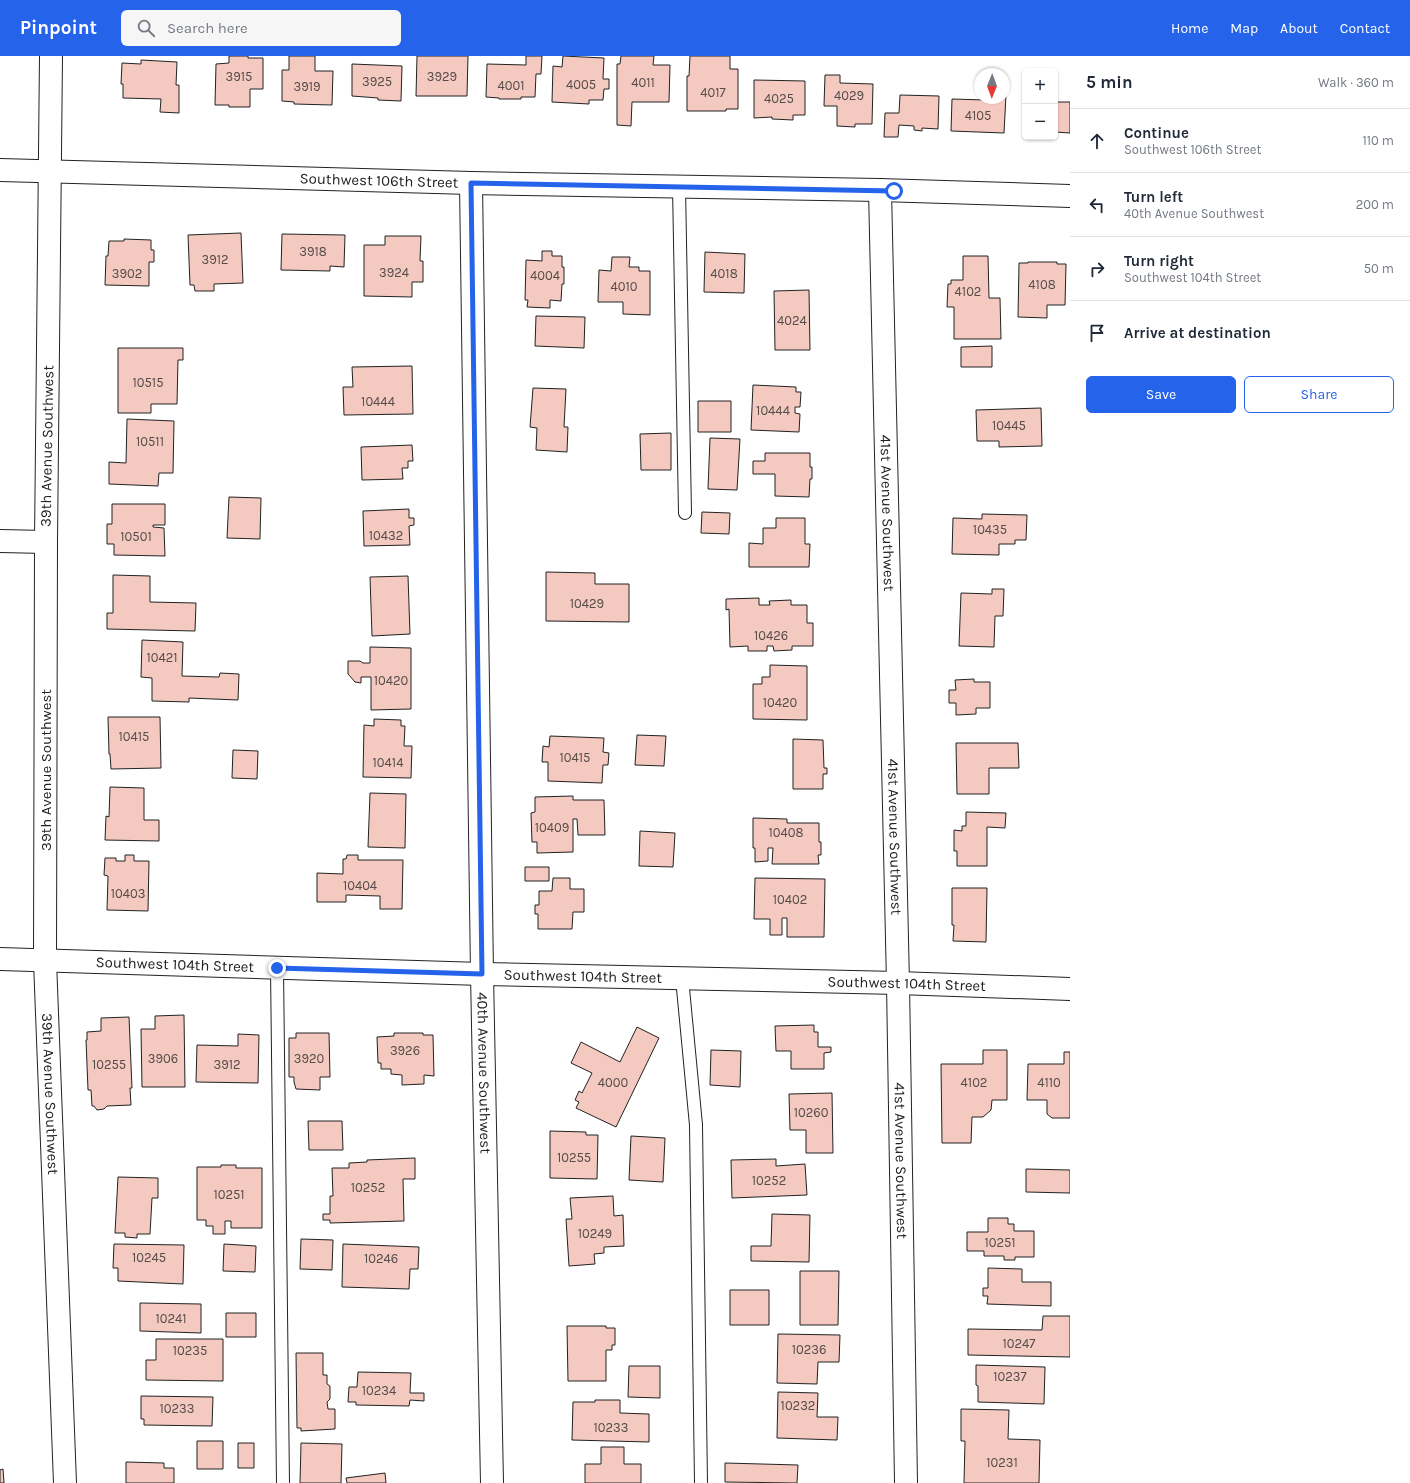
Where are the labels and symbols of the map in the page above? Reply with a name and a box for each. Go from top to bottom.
north arrow [974,68,1010,104]
house number: 3915 [226,69,252,84]
house number: 3929 [427,69,457,84]
house number: 3925 [362,74,392,89]
house number: 4011 [631,75,655,90]
house number: 4005 [566,77,596,92]
house number: 4001 [498,78,525,93]
house number: 3919 [293,79,321,94]
house number: 4017 [700,85,726,100]
house number: 4029 [834,88,864,103]
house number: 4025 [764,91,794,106]
house number: 4105 [965,108,991,123]
street label: Southwest 106th Street [299,169,459,192]
route start [885,182,903,200]
house number: 3918 [299,244,327,259]
house number: 3912 [201,252,229,267]
house number: 3924 [379,265,409,280]
house number: 3902 [112,266,142,281]
house number: 4018 [710,266,738,281]
house number: 4004 [530,268,560,283]
house number: 4108 [1028,277,1056,292]
house number: 4010 [611,279,638,294]
house number: 4102 [955,284,981,299]
house number: 4024 [777,313,807,328]
street label: 39th Avenue Southwest [37,365,57,527]
house number: 10515 [133,375,164,390]
house number: 10444 [361,394,395,409]
house number: 10444 [756,403,790,418]
house number: 10445 [992,418,1026,433]
house number: 10511 [136,434,164,449]
street label: 41st Avenue Southwest [877,434,898,592]
house number: 10435 [973,522,1007,537]
house number: 10432 [369,528,403,543]
house number: 10501 [120,529,152,544]
house number: 10429 [570,596,604,611]
house number: 10426 [754,628,788,643]
house number: 10421 [146,650,178,665]
house number: 10420 [374,673,409,688]
street label: 39th Avenue Southwest [37,689,55,851]
house number: 10420 [763,695,798,710]
house number: 10415 [119,729,149,744]
house number: 10415 [560,750,590,765]
house number: 10414 [373,755,403,770]
street label: 41st Avenue Southwest [884,758,905,916]
house number: 10409 [535,820,569,835]
house number: 10408 [769,825,803,840]
house number: 10404 [343,878,377,893]
house number: 10403 [111,886,145,901]
house number: 10402 [773,892,807,907]
street label: Southwest 104th Street [95,953,255,976]
route end [268,959,286,977]
street label: Southwest 104th Street [503,965,663,987]
street label: Southwest 104th Street [827,972,987,995]
street label: 40th Avenue Southwest [473,992,495,1154]
street label: 39th Avenue Southwest [38,1013,62,1176]
house number: 3926 [390,1043,420,1058]
house number: 3906 [148,1051,178,1066]
house number: 3920 [294,1051,325,1066]
house number: 10255 [92,1057,126,1072]
house number: 3912 [213,1057,241,1072]
house number: 4000 [598,1075,628,1090]
house number: 4102 [961,1075,987,1090]
house number: 4110 [1037,1075,1061,1090]
street label: 41st Avenue Southwest [891,1082,911,1240]
house number: 10260 [794,1105,829,1120]
house number: 10255 [557,1150,591,1165]
house number: 10252 [752,1173,786,1188]
house number: 10252 [351,1180,385,1195]
house number: 10251 [213,1187,245,1202]
house number: 10249 [578,1226,612,1241]
house number: 10251 [984,1235,1016,1250]
house number: 10245 [132,1250,166,1265]
house number: 10246 [364,1251,398,1266]
house number: 10241 [155,1311,187,1326]
house number: 10247 [1003,1336,1035,1351]
house number: 10236 [792,1342,826,1357]
house number: 10235 [173,1343,207,1358]
house number: 10237 [993,1369,1027,1384]
house number: 10234 [362,1383,396,1398]
house number: 10232 [781,1398,815,1413]
house number: 10233 [160,1401,194,1416]
house number: 10233 [594,1420,628,1435]
house number: 10231 [986,1455,1018,1470]

